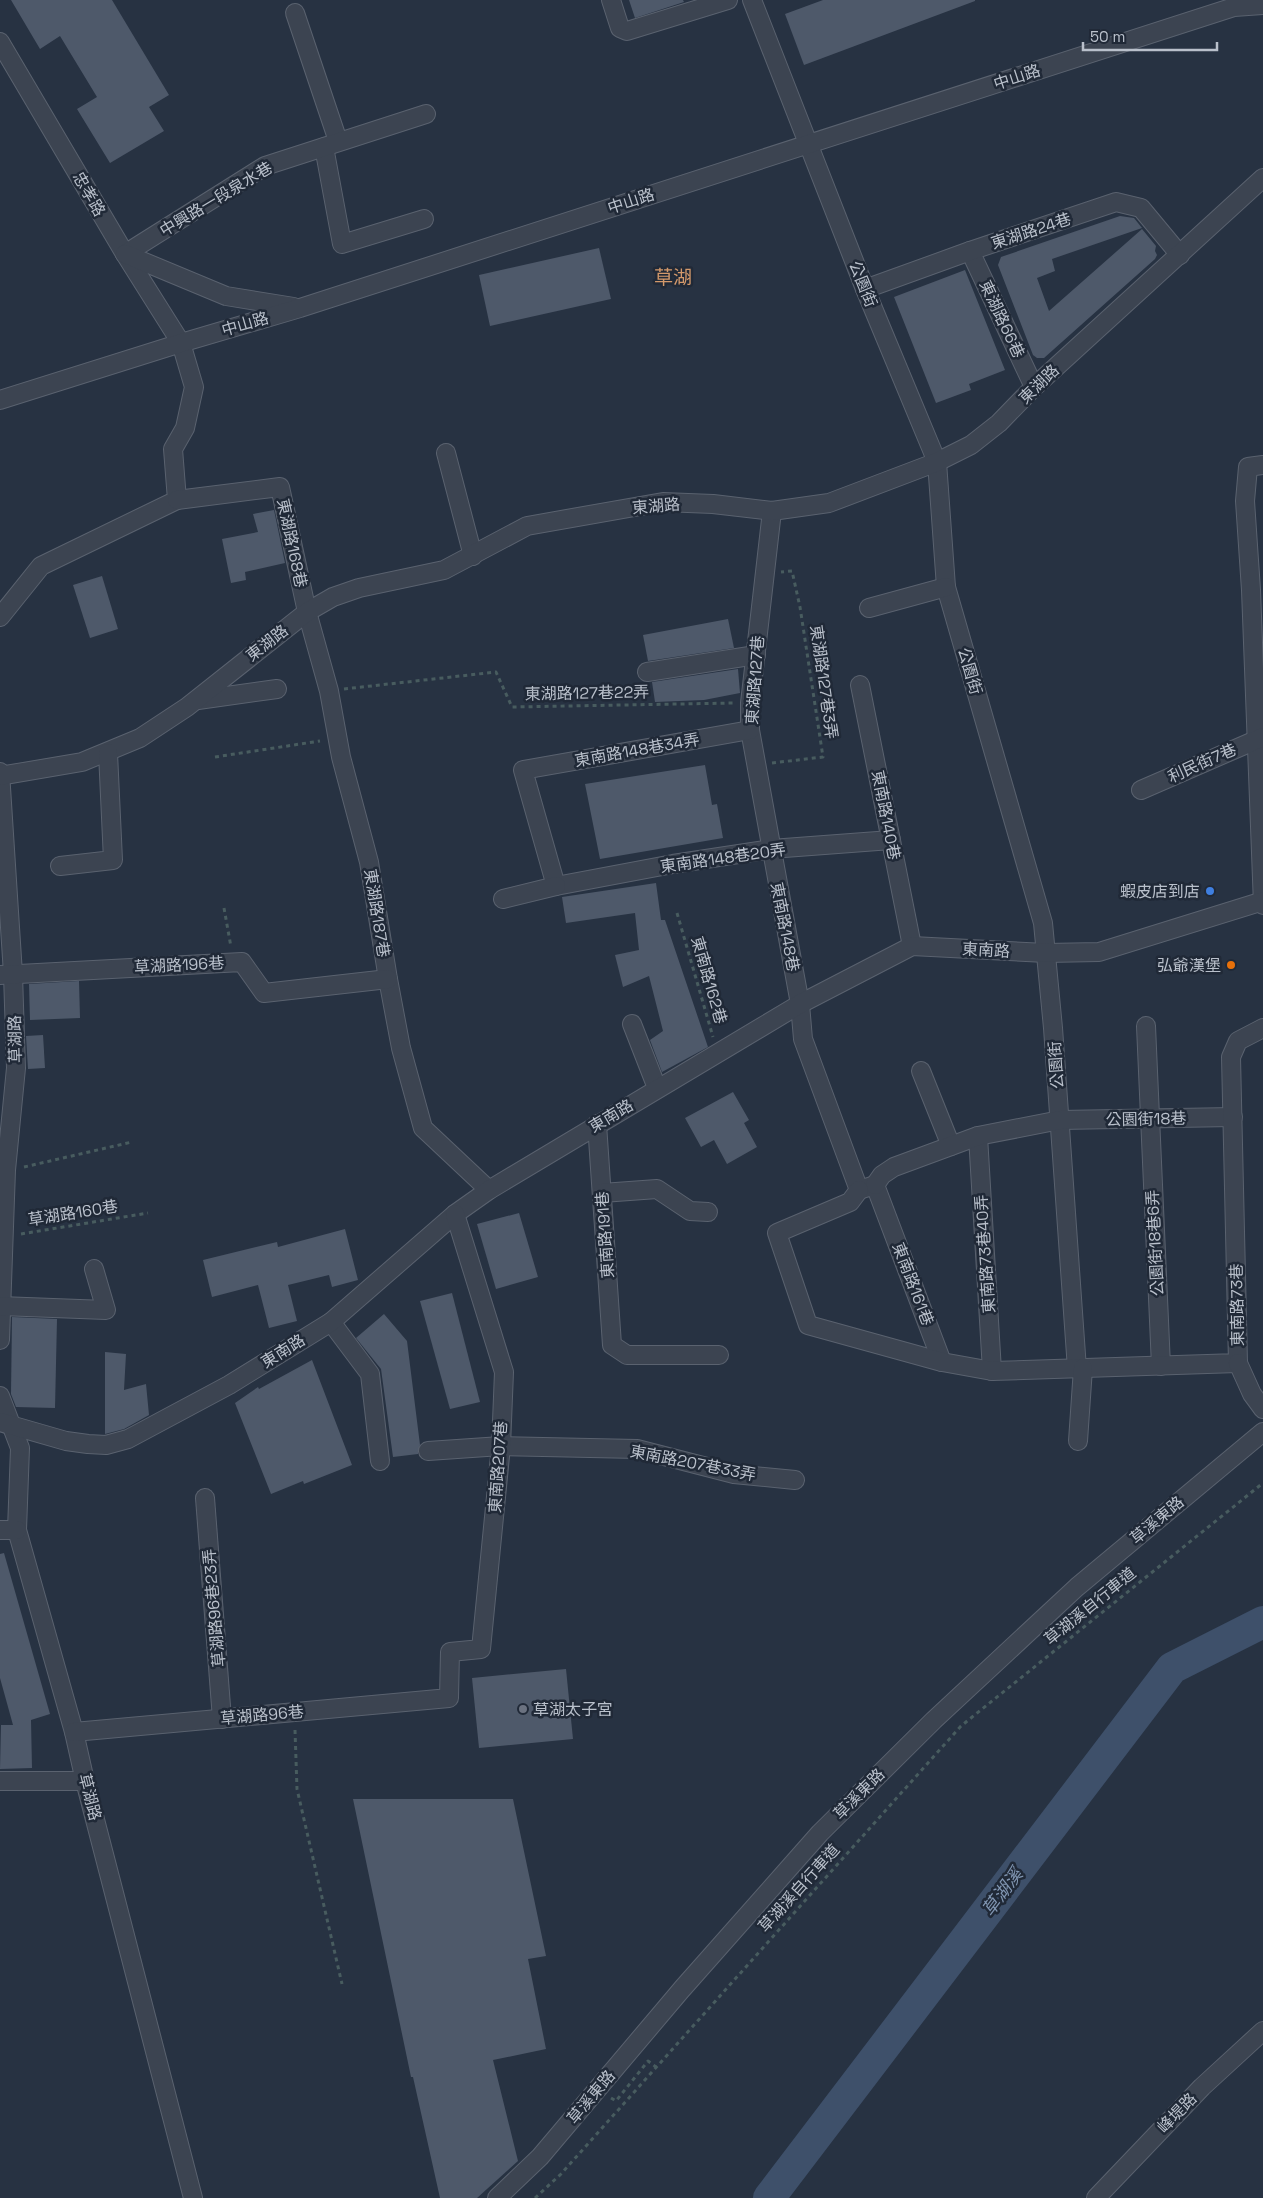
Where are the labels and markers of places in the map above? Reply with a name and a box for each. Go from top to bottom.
place label: 蝦皮店到店 [1120,881,1200,902]
marker: 蝦皮店到店 [1204,885,1216,897]
place label: 弘爺漢堡 [1157,955,1221,976]
marker: 弘爺漢堡 [1225,959,1237,971]
place label: 草湖太子宮 [533,1699,613,1720]
marker: 草湖太子宮 [517,1703,529,1715]

